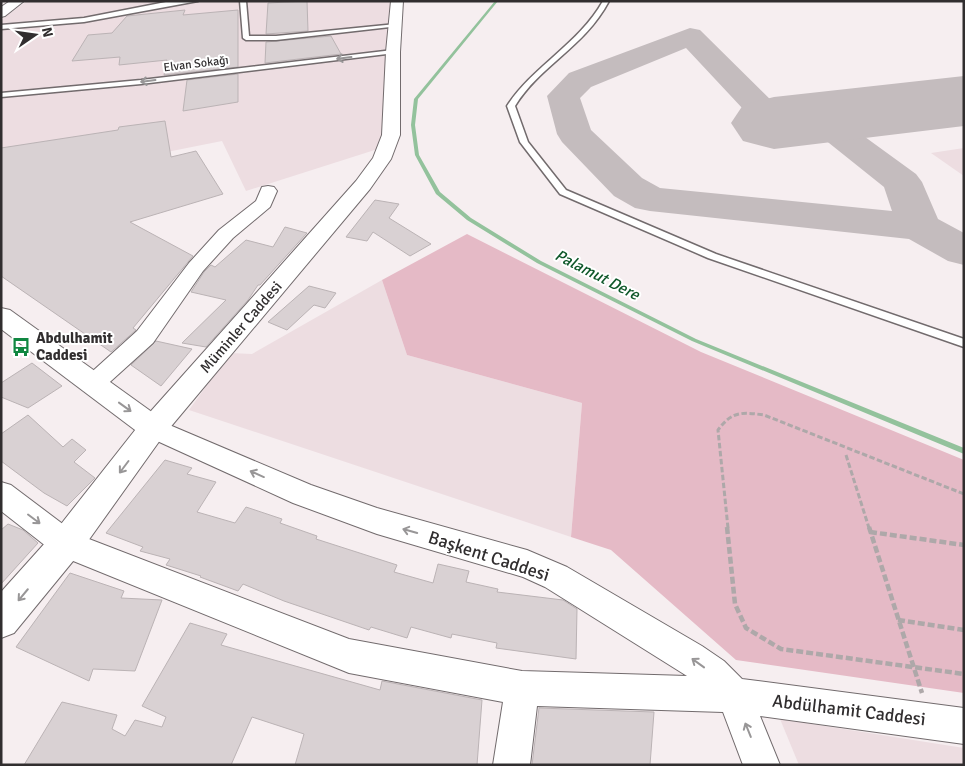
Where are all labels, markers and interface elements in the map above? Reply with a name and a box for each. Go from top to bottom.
north arrow [10,10,60,60]
text: N [38,26,57,39]
street label: Elvan Sokağı [163,53,229,75]
one-way arrow [336,53,352,63]
one-way arrow [140,76,156,86]
water label: Palamut Dere [551,245,644,305]
street label: Müminler Caddesi [196,277,286,377]
place label: Abdulhamit Caddesi [36,329,113,364]
bus stop icon: Abdulhamit Caddesi [10,336,32,358]
one-way arrow [118,402,132,412]
one-way arrow [119,460,129,474]
one-way arrow [250,469,265,479]
one-way arrow [27,513,40,524]
one-way arrow [402,525,418,535]
street label: Başkent Caddesi [426,526,552,586]
one-way arrow [17,588,29,601]
one-way arrow [691,658,705,668]
street label: Abdülhamit Caddesi [771,690,927,730]
one-way arrow [743,723,752,738]

